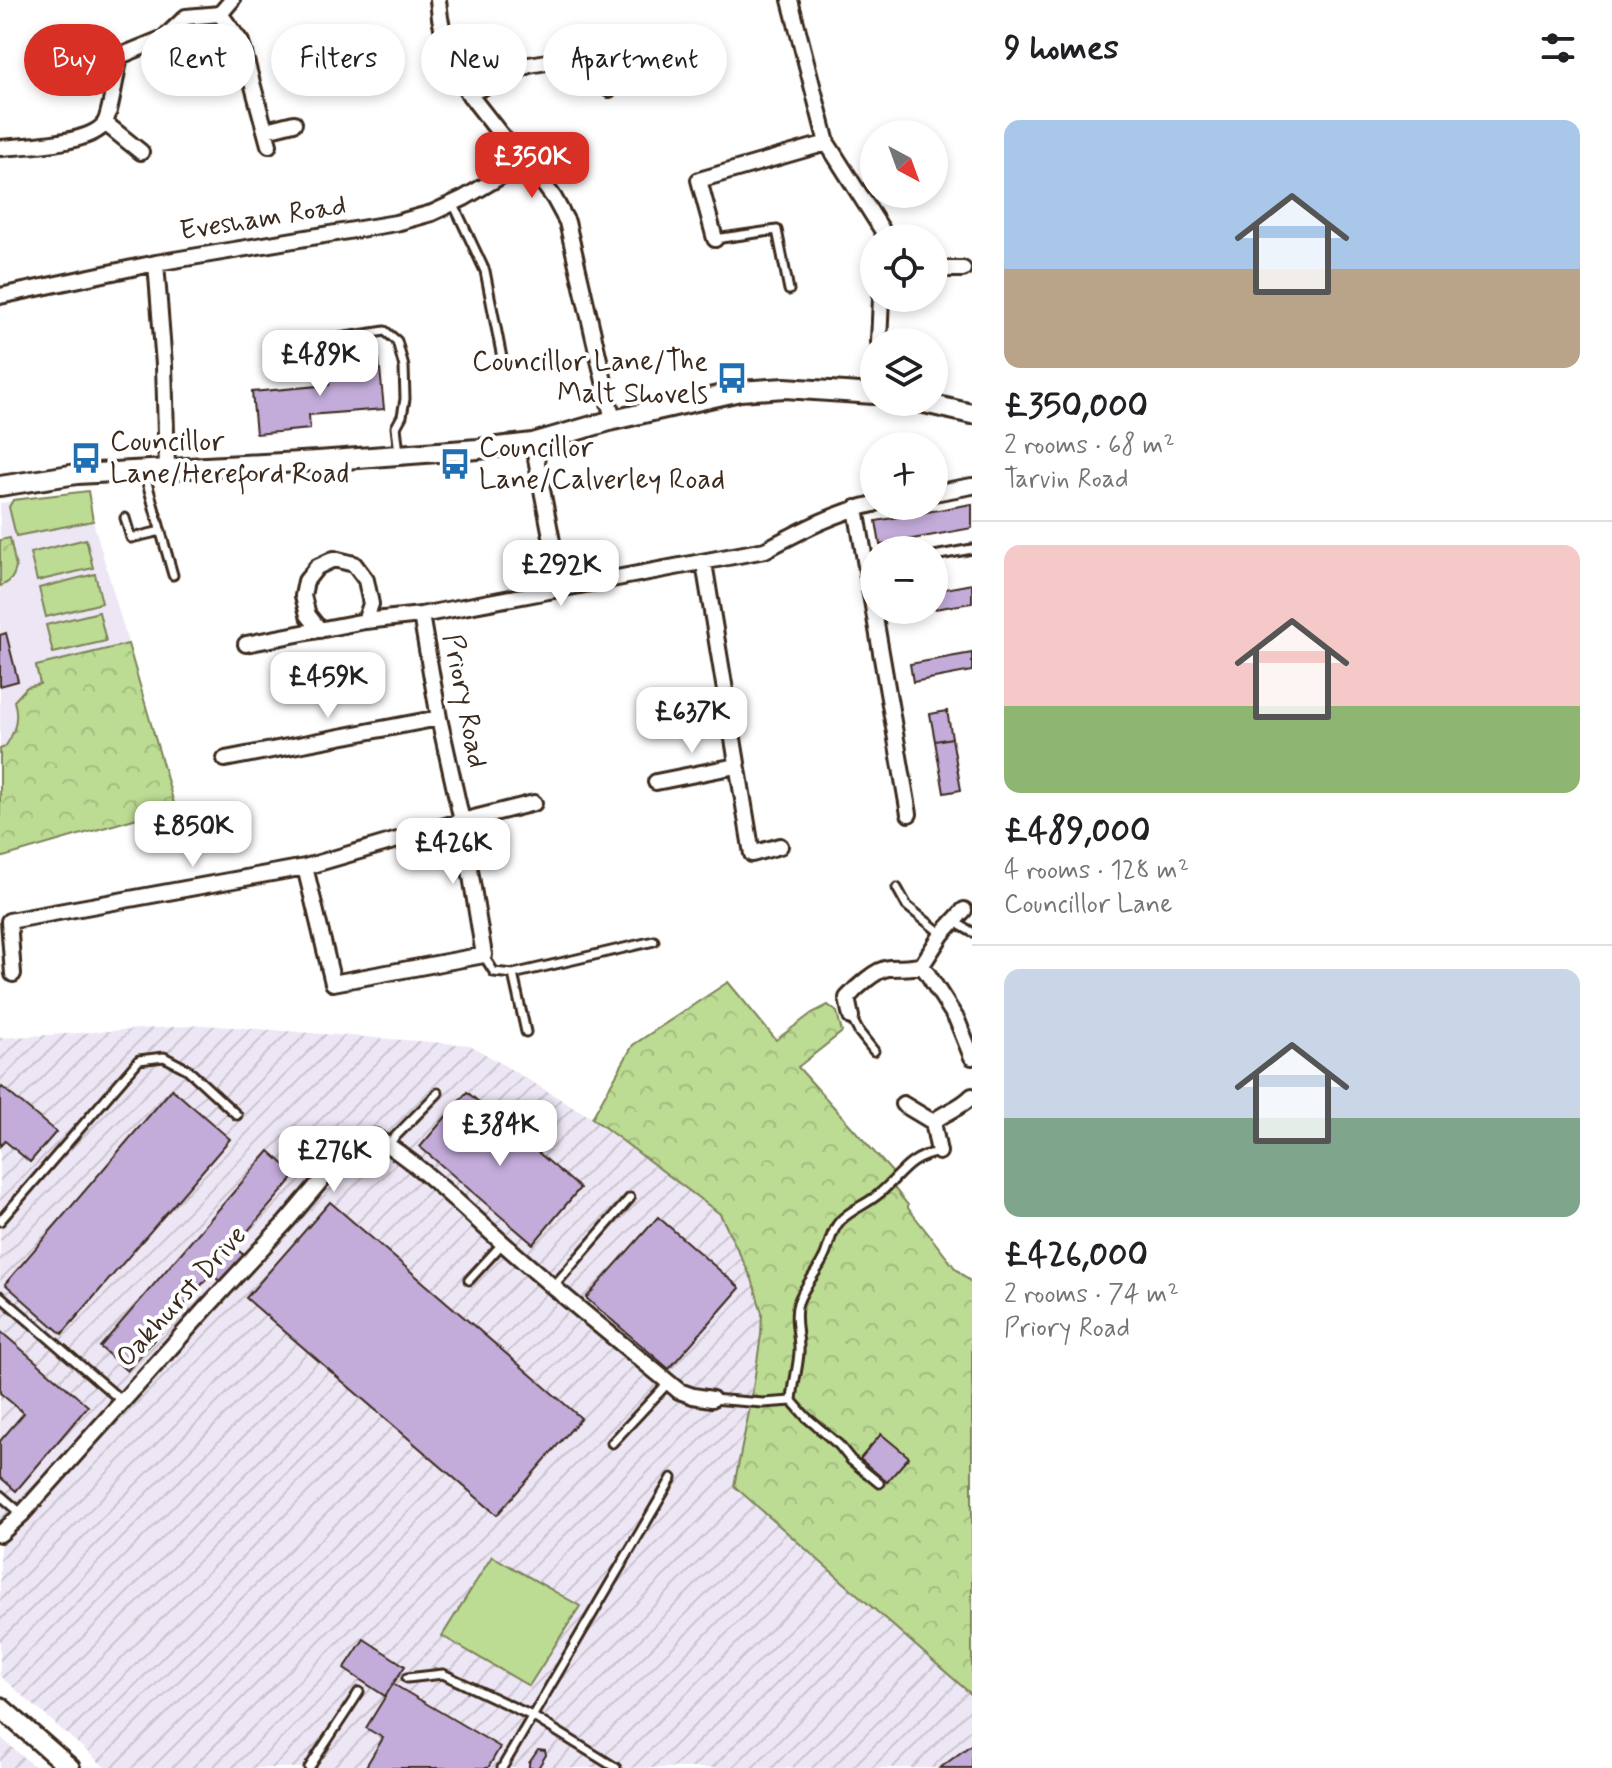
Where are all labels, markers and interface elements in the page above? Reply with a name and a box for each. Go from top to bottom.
chip: Buy [24,24,125,96]
chip: Rent [141,24,255,96]
chip: Filters [271,24,405,96]
chip: New [421,24,527,96]
chip: Apartment [543,24,727,96]
text: 9 homes [1004,26,1119,71]
icon: filters [1536,26,1580,70]
north arrow [860,120,948,208]
map controls [860,120,948,624]
pin: £350K [476,132,588,200]
text: £350K [493,141,571,175]
icon: home [1220,172,1364,316]
street label: Evesham Road [177,188,349,250]
button: locate [860,224,948,312]
button: layers [860,328,948,416]
pin: £489K [264,330,376,398]
text: £489K [280,339,360,373]
place label: Councillor Lane/The Malt Shovels [472,344,708,413]
bus stop icon: Councillor Lane/The Malt Shovels [715,361,749,395]
text: £350,000 [1004,384,1148,429]
place label: Councillor Lane/Hereford Road [110,424,349,495]
text: 2 rooms · 68 m² [1004,429,1175,463]
place label: Councillor Lane/Calverley Road [479,430,725,499]
button: + [860,432,948,520]
bus stop icon: Councillor Lane/Hereford Road [69,441,103,475]
bus stop icon: Councillor Lane/Calverley Road [438,447,472,481]
text: Tarvin Road [1004,463,1129,497]
button: − [860,536,948,624]
pin: £292K [505,540,617,608]
text: £292K [521,549,601,583]
icon: home [1220,597,1364,741]
street label: Priory Road [433,631,495,771]
pin: £459K [272,652,384,720]
text: £459K [288,661,368,695]
pin: £637K [636,687,748,755]
text: £637K [654,696,730,730]
pin: £850K [137,801,249,869]
text: £489,000 [1004,809,1150,854]
text: £850K [153,810,233,844]
pin: £426K [397,818,509,886]
text: £426K [414,827,492,861]
text: 4 rooms · 128 m² [1004,854,1189,888]
text: Councillor Lane [1004,888,1173,922]
icon: home [1220,1021,1364,1165]
pin: £384K [444,1100,556,1168]
text: £384K [461,1109,539,1143]
pin: £276K [278,1126,390,1194]
text: £276K [297,1135,371,1169]
street label: Oakhurst Drive [108,1218,256,1376]
text: £426,000 [1004,1233,1148,1278]
text: 2 rooms · 74 m² [1004,1278,1179,1312]
text: Priory Road [1004,1312,1130,1346]

